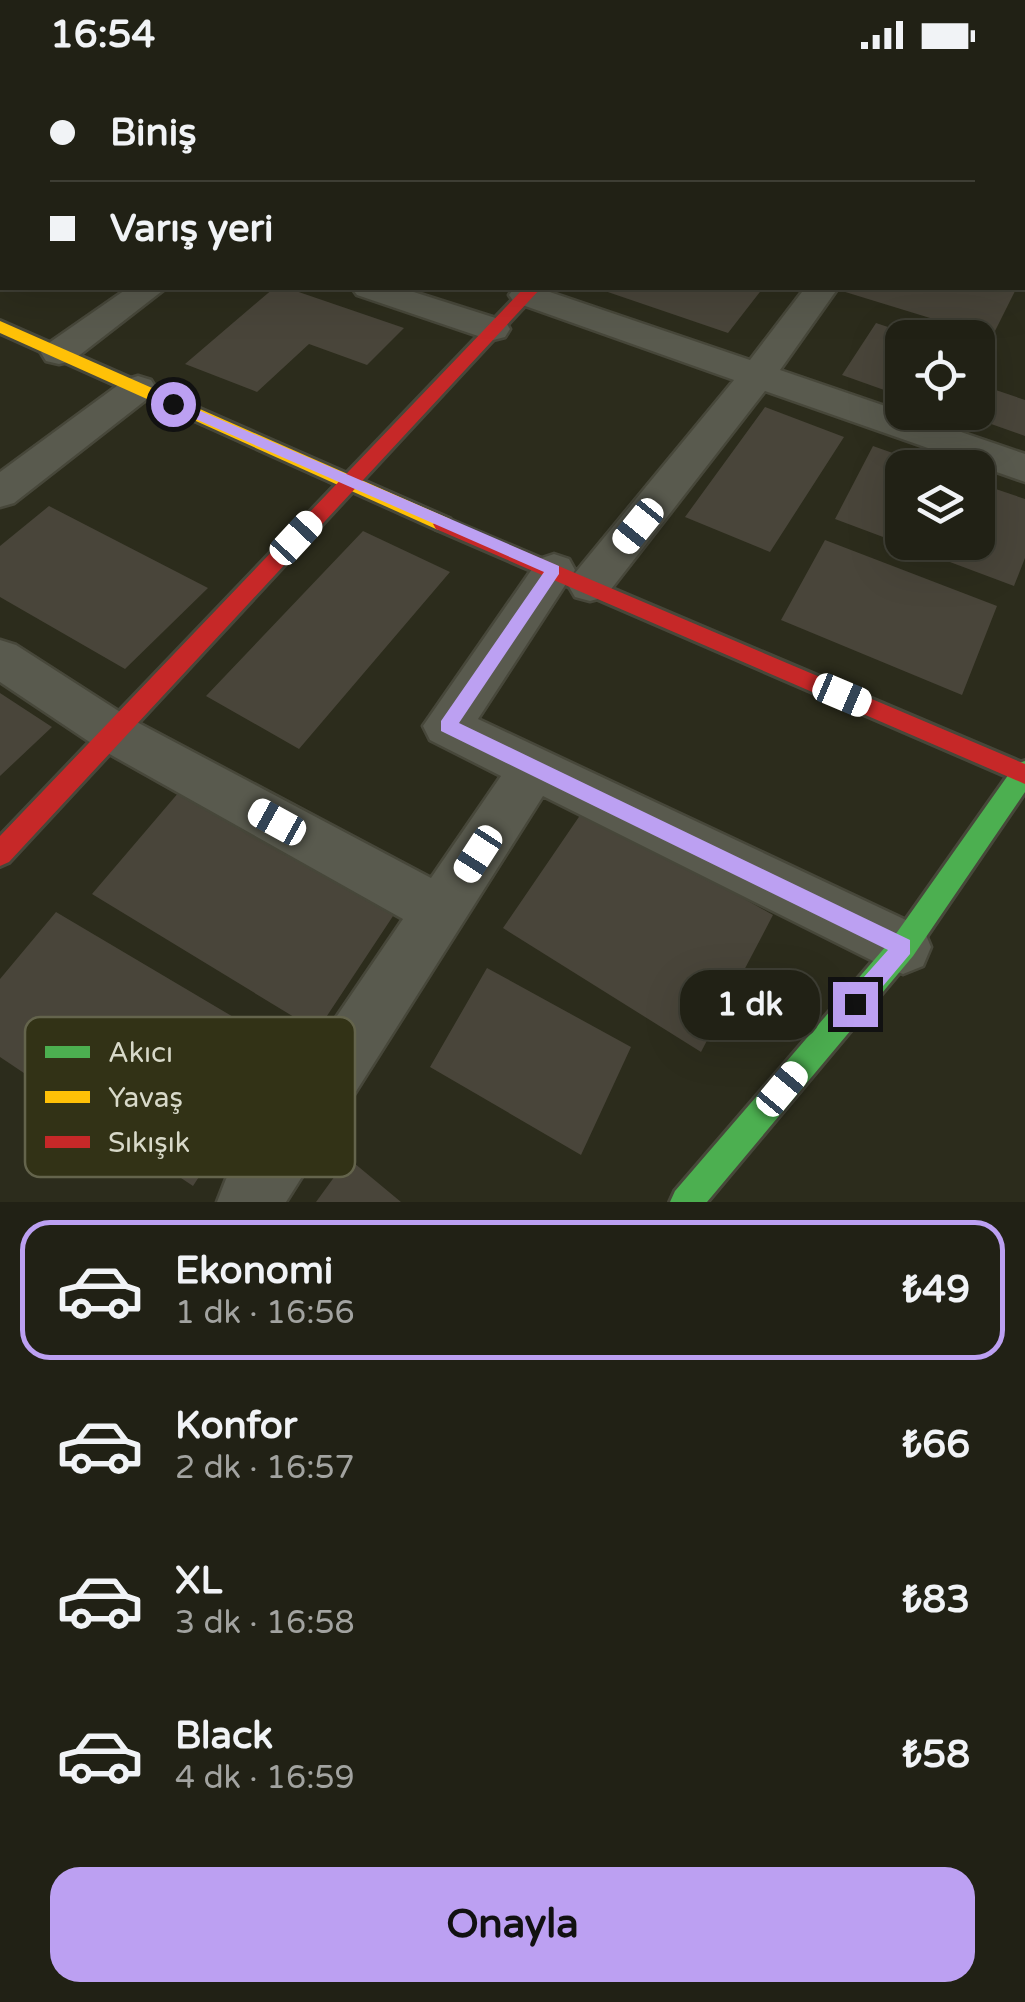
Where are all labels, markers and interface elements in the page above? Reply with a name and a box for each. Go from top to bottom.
text: 16:54 [50,12,155,58]
text: Biniş [110,110,196,156]
text: Varış yeri [110,206,273,252]
map controls [885,320,995,560]
button: locate [885,320,995,430]
route start [151,382,196,427]
button: layers [885,450,995,560]
car [607,493,669,559]
car [265,506,327,570]
car [809,669,875,721]
car [243,794,311,850]
car [449,821,507,887]
callout: 1 dk [680,969,820,1039]
route end [833,982,878,1027]
text: 1 dk [717,986,783,1024]
legend [25,1017,355,1177]
text: Akıcı [108,1036,173,1070]
car [751,1056,813,1122]
text: Yavaş [108,1081,183,1115]
text: Sıkışık [108,1126,190,1160]
icon: car [55,1245,145,1335]
text: Ekonomi [175,1248,333,1294]
text: ₺49 [902,1267,970,1313]
text: 1 dk · 16:56 [175,1294,355,1332]
icon: car [55,1400,145,1490]
text: Konfor [175,1403,297,1449]
text: ₺66 [902,1422,970,1468]
text: 2 dk · 16:57 [175,1449,355,1487]
icon: car [55,1555,145,1645]
text: XL [175,1558,222,1604]
text: ₺83 [902,1577,970,1623]
text: 3 dk · 16:58 [175,1604,355,1642]
icon: car [55,1710,145,1800]
text: Black [175,1713,273,1759]
text: ₺58 [902,1732,970,1778]
text: 4 dk · 16:59 [175,1759,355,1797]
button: Onayla [50,1867,975,1982]

